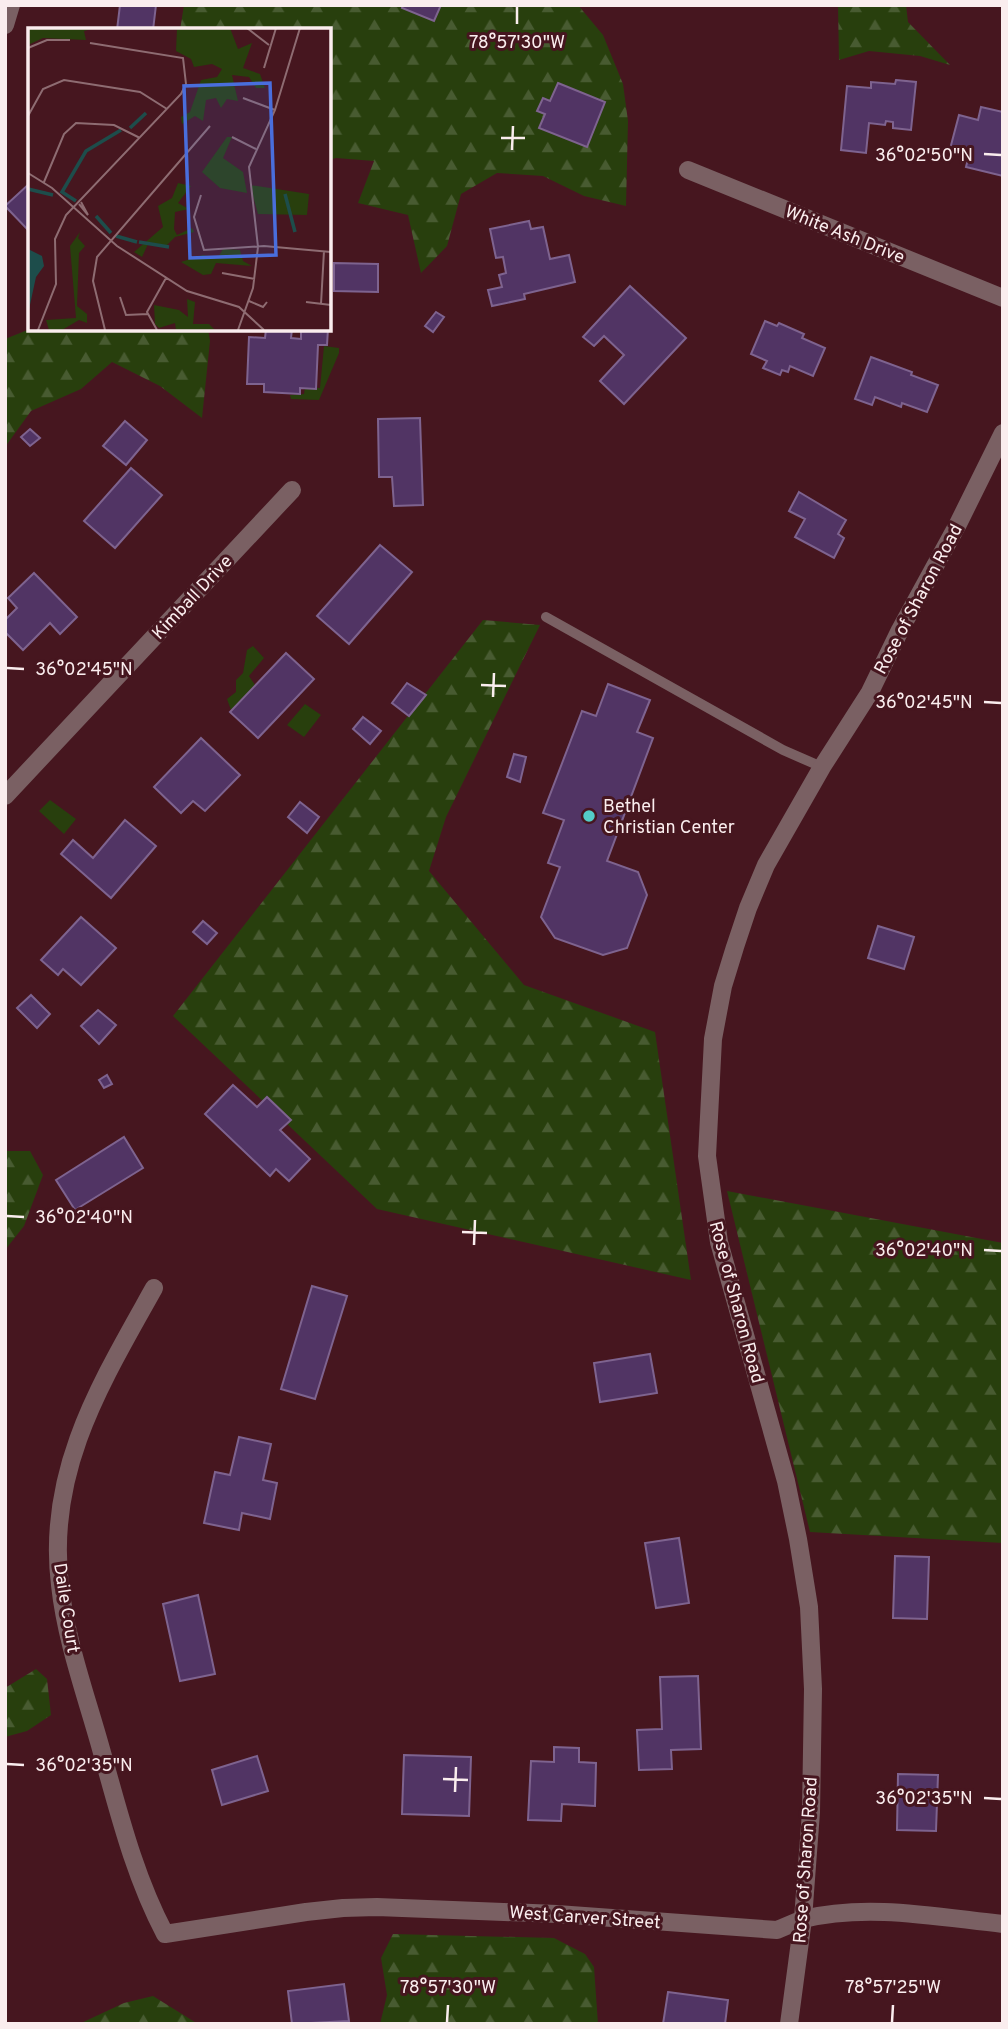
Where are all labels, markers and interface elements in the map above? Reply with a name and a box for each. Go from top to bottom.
inset map [28,28,331,331]
text: 78°57'30"W [469,32,565,55]
text: 36°02'50"N [875,145,973,168]
street label: White Ash Drive [781,201,908,270]
street label: Rose of Sharon Road [870,521,969,679]
street label: Kimball Drive [148,551,238,645]
text: 36°02'45"N [35,659,133,682]
text: 36°02'45"N [875,692,973,715]
place label: Bethel Christian Center [603,796,735,840]
marker: Bethel Christian Center [581,808,597,824]
text: 36°02'40"N [35,1207,133,1230]
street label: Rose of Sharon Road [703,1219,768,1386]
text: 36°02'40"N [875,1240,973,1263]
street label: Daile Court [47,1562,84,1655]
text: 36°02'35"N [35,1755,133,1778]
street label: Rose of Sharon Road [789,1776,824,1944]
text: 36°02'35"N [875,1788,973,1811]
street label: West Carver Street [508,1902,661,1935]
text: 78°57'30"W [400,1977,496,2000]
text: 78°57'25"W [845,1977,941,2000]

